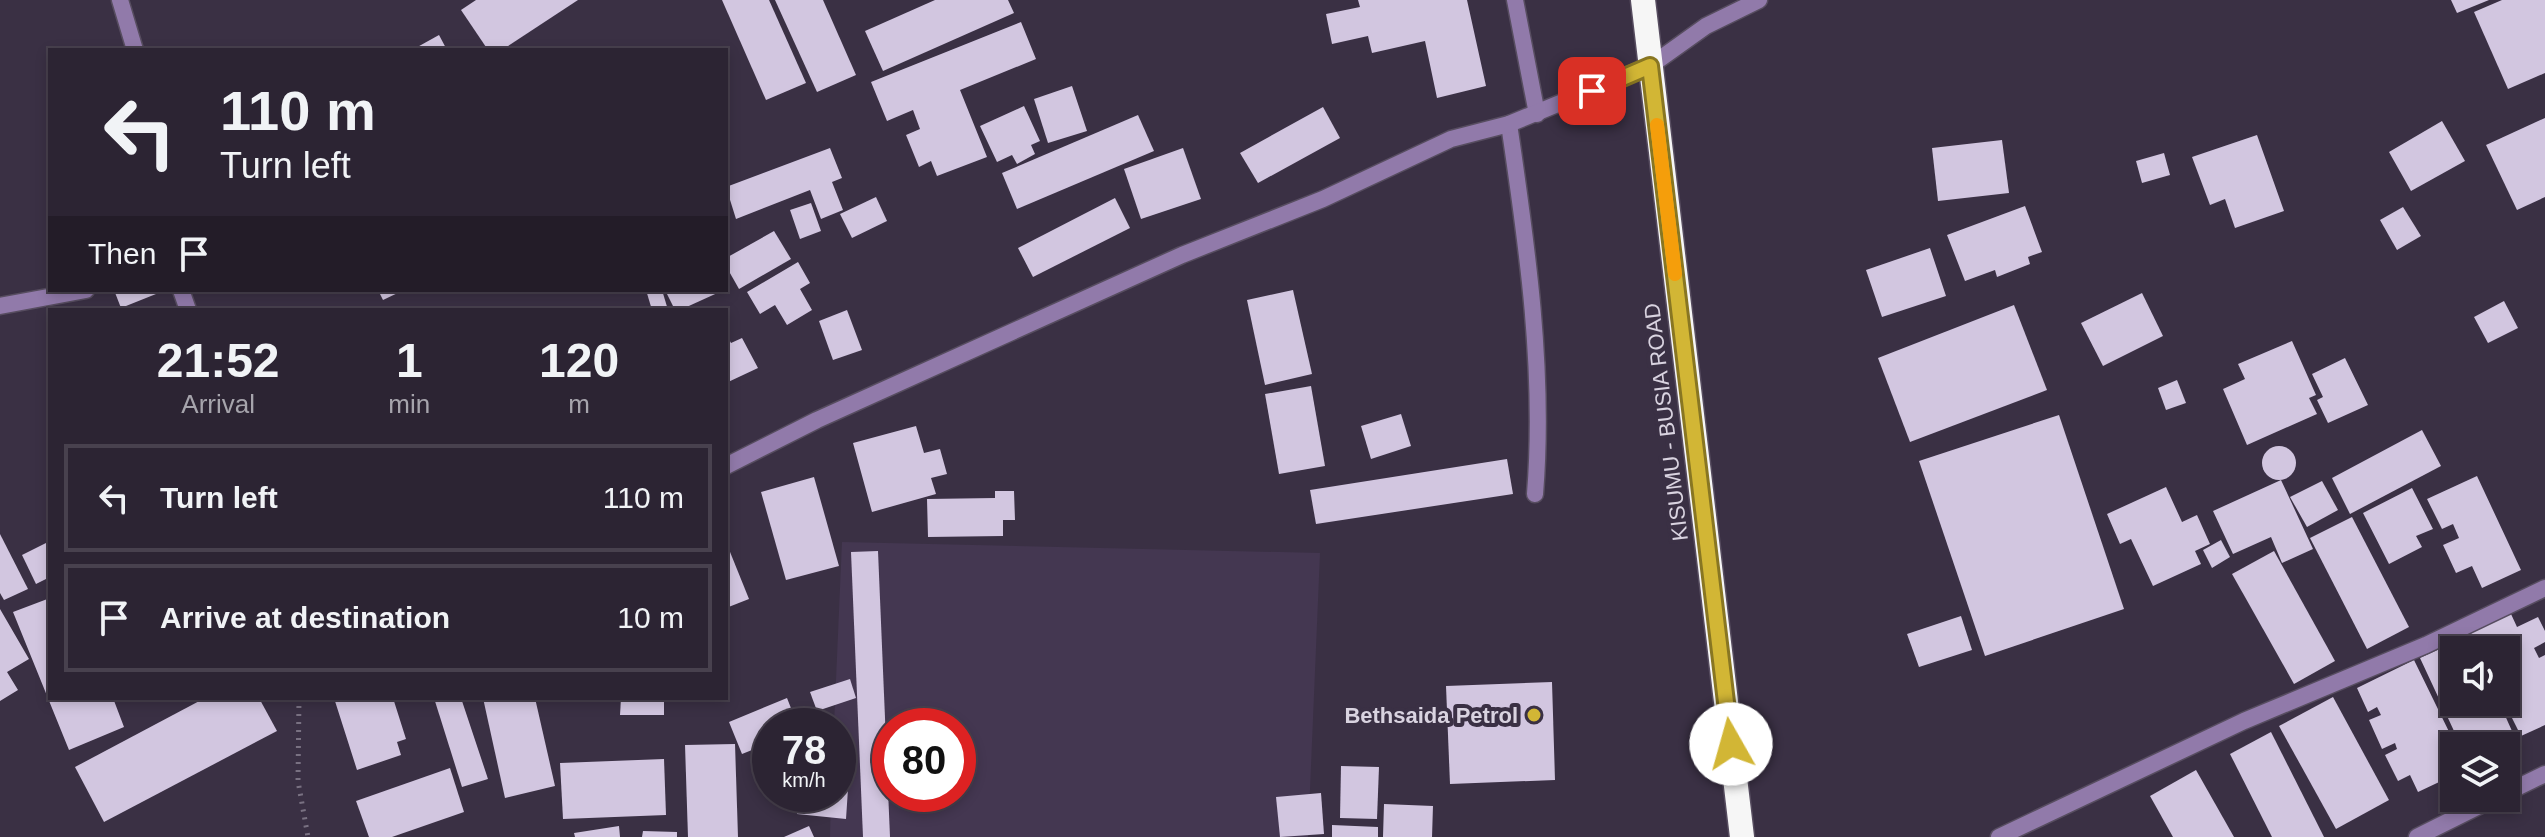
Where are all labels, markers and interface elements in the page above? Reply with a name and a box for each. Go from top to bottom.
pin [1558,57,1626,125]
icon: arrive [1570,69,1614,113]
text: 110 m [220,79,376,142]
icon: left [88,80,192,184]
text: Turn left [220,145,351,186]
icon: arrive [172,232,216,276]
text: Then [88,237,156,270]
street label: KISUMU - BUSIA ROAD [1639,302,1693,542]
text: 21:52 [157,334,280,387]
text: 1 [396,334,423,387]
text: 120 [539,334,619,387]
text: Arrival [181,389,255,419]
text: min [388,389,430,419]
text: m [568,389,590,419]
icon: left [92,476,136,520]
text: Turn left [160,481,278,514]
text: 110 m [603,481,684,514]
icon: arrive [92,596,136,640]
text: Arrive at destination [160,601,450,634]
text: 10 m [617,601,684,634]
map controls [2440,636,2520,812]
button: sound [2440,636,2520,716]
position arrow [1689,702,1773,786]
place label: Bethsaida Petrol [1344,703,1518,728]
marker: Bethsaida Petrol [1525,706,1543,724]
speed limit sign: 80 [872,708,976,812]
text: 78 [782,728,826,772]
button: layers [2440,732,2520,812]
text: km/h [782,769,826,791]

